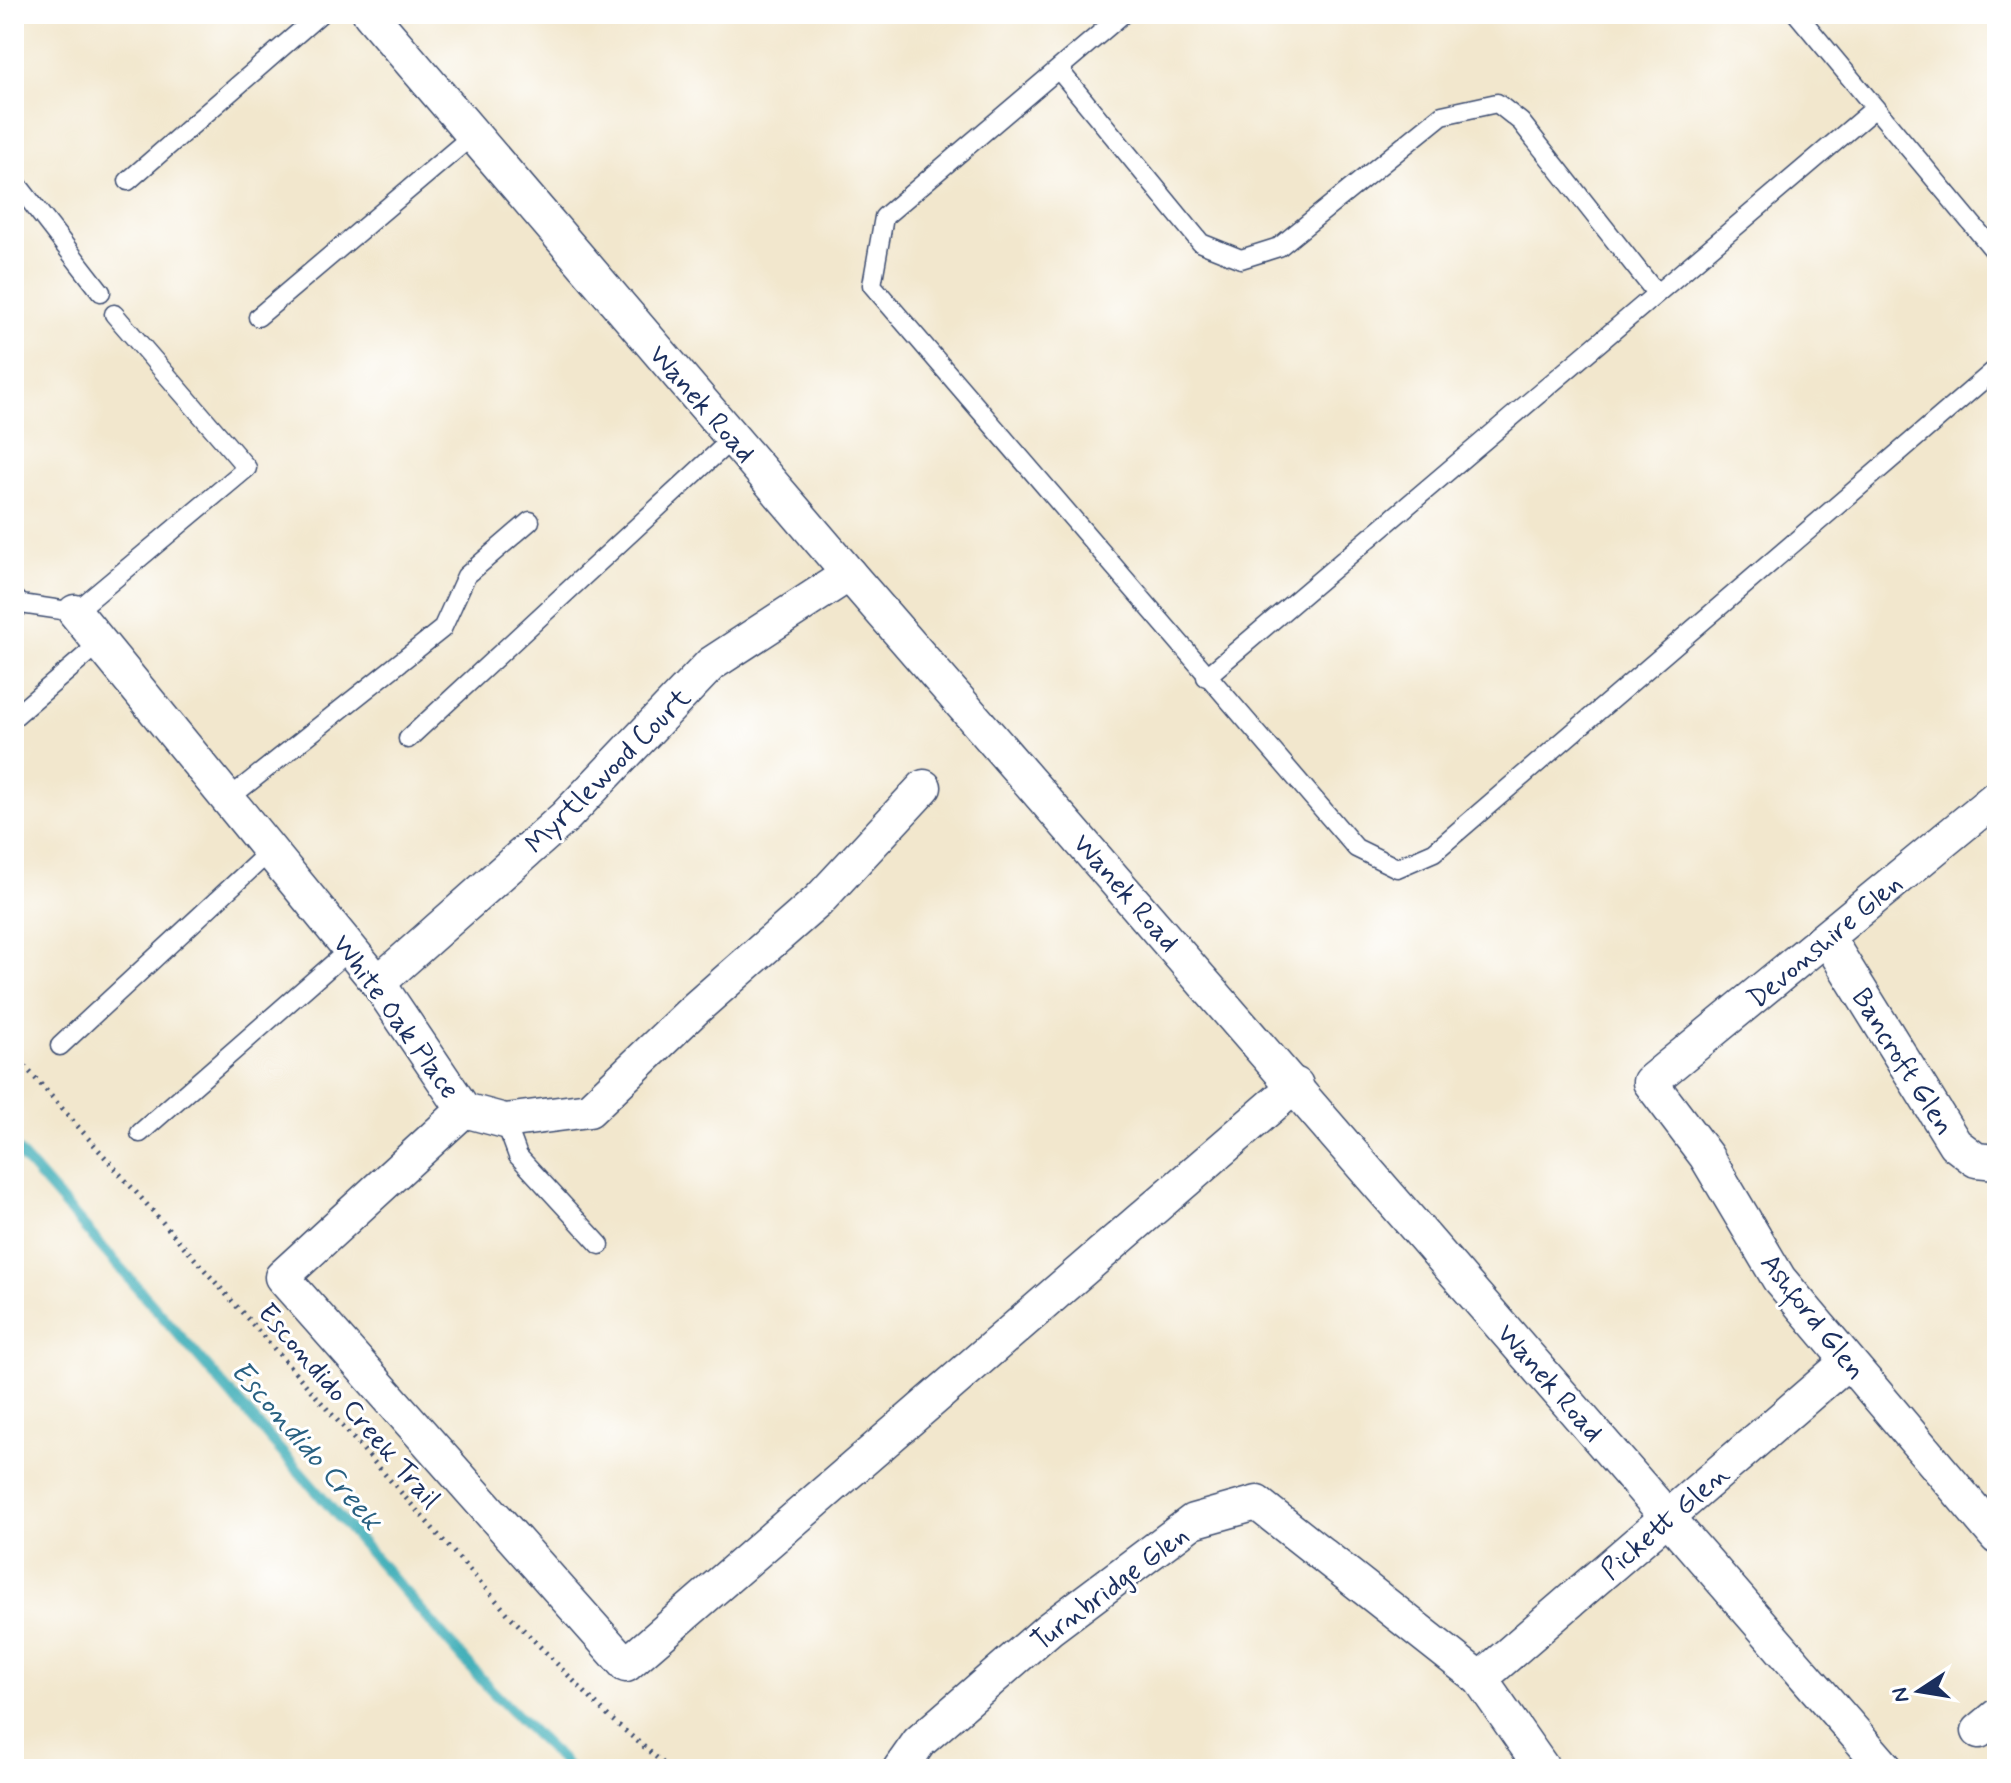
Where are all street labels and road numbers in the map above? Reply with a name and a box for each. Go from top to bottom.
street label: Wanek Road [640,338,763,472]
street label: Myrtlewood Court [518,680,700,863]
street label: Wanek Road [1064,827,1187,961]
street label: Devonshire Glen [1740,866,1911,1018]
street label: White Oak Place [323,928,467,1107]
street label: Bancroft Glen [1842,982,1962,1143]
street label: Ashford Glen [1749,1247,1873,1390]
street label: Escondido Creek Trail [253,1297,447,1513]
street label: Wanek Road [1488,1317,1611,1451]
street label: Pickett Glen [1594,1457,1738,1589]
street label: Turnbridge Glen [1024,1518,1197,1660]

